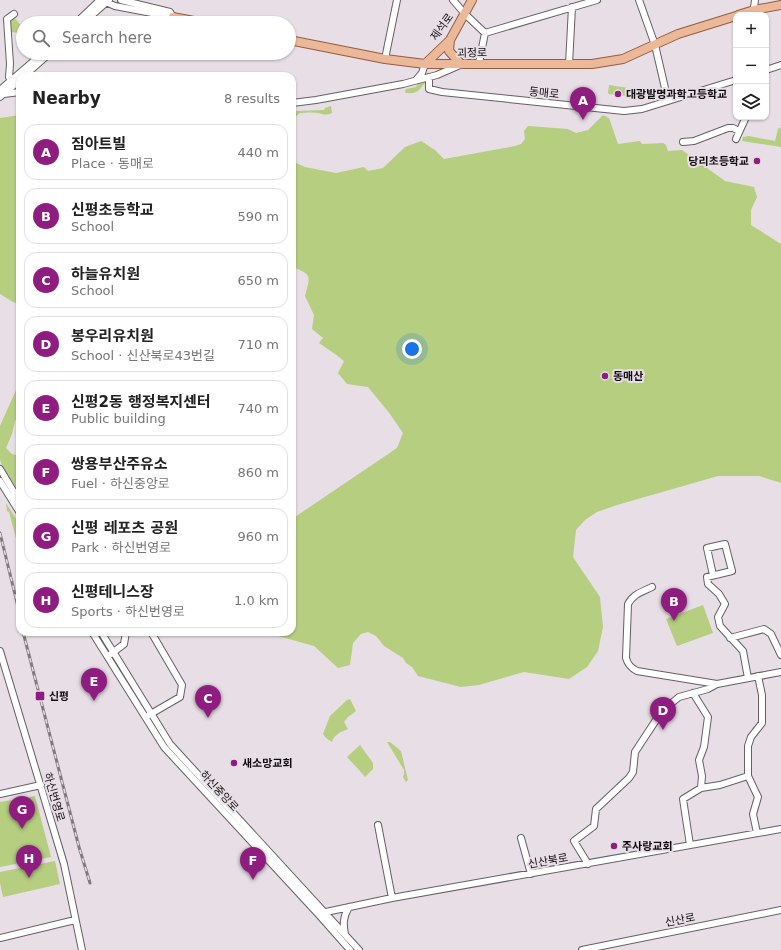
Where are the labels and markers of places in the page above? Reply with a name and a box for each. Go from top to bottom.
pin: A [570,87,596,120]
place label: 대광발명과학고등학교 [626,88,727,101]
marker: 대광발명과학고등학교 [613,89,623,99]
place label: 당리초등학교 [688,155,749,168]
marker: 당리초등학교 [752,156,762,166]
place label: 동매산 [613,370,643,383]
marker: 동매산 [600,371,610,381]
pin: B [661,588,687,621]
pin: E [81,668,107,701]
pin: C [195,685,221,718]
marker: 신평 [34,690,46,702]
place label: 신평 [49,690,69,703]
pin: D [650,697,676,730]
place label: 새소망교회 [242,757,293,770]
marker: 새소망교회 [229,758,239,768]
pin: G [9,796,35,829]
place label: 주사랑교회 [622,840,673,853]
marker: 주사랑교회 [609,841,619,851]
pin: H [16,845,42,878]
pin: F [240,847,266,880]

